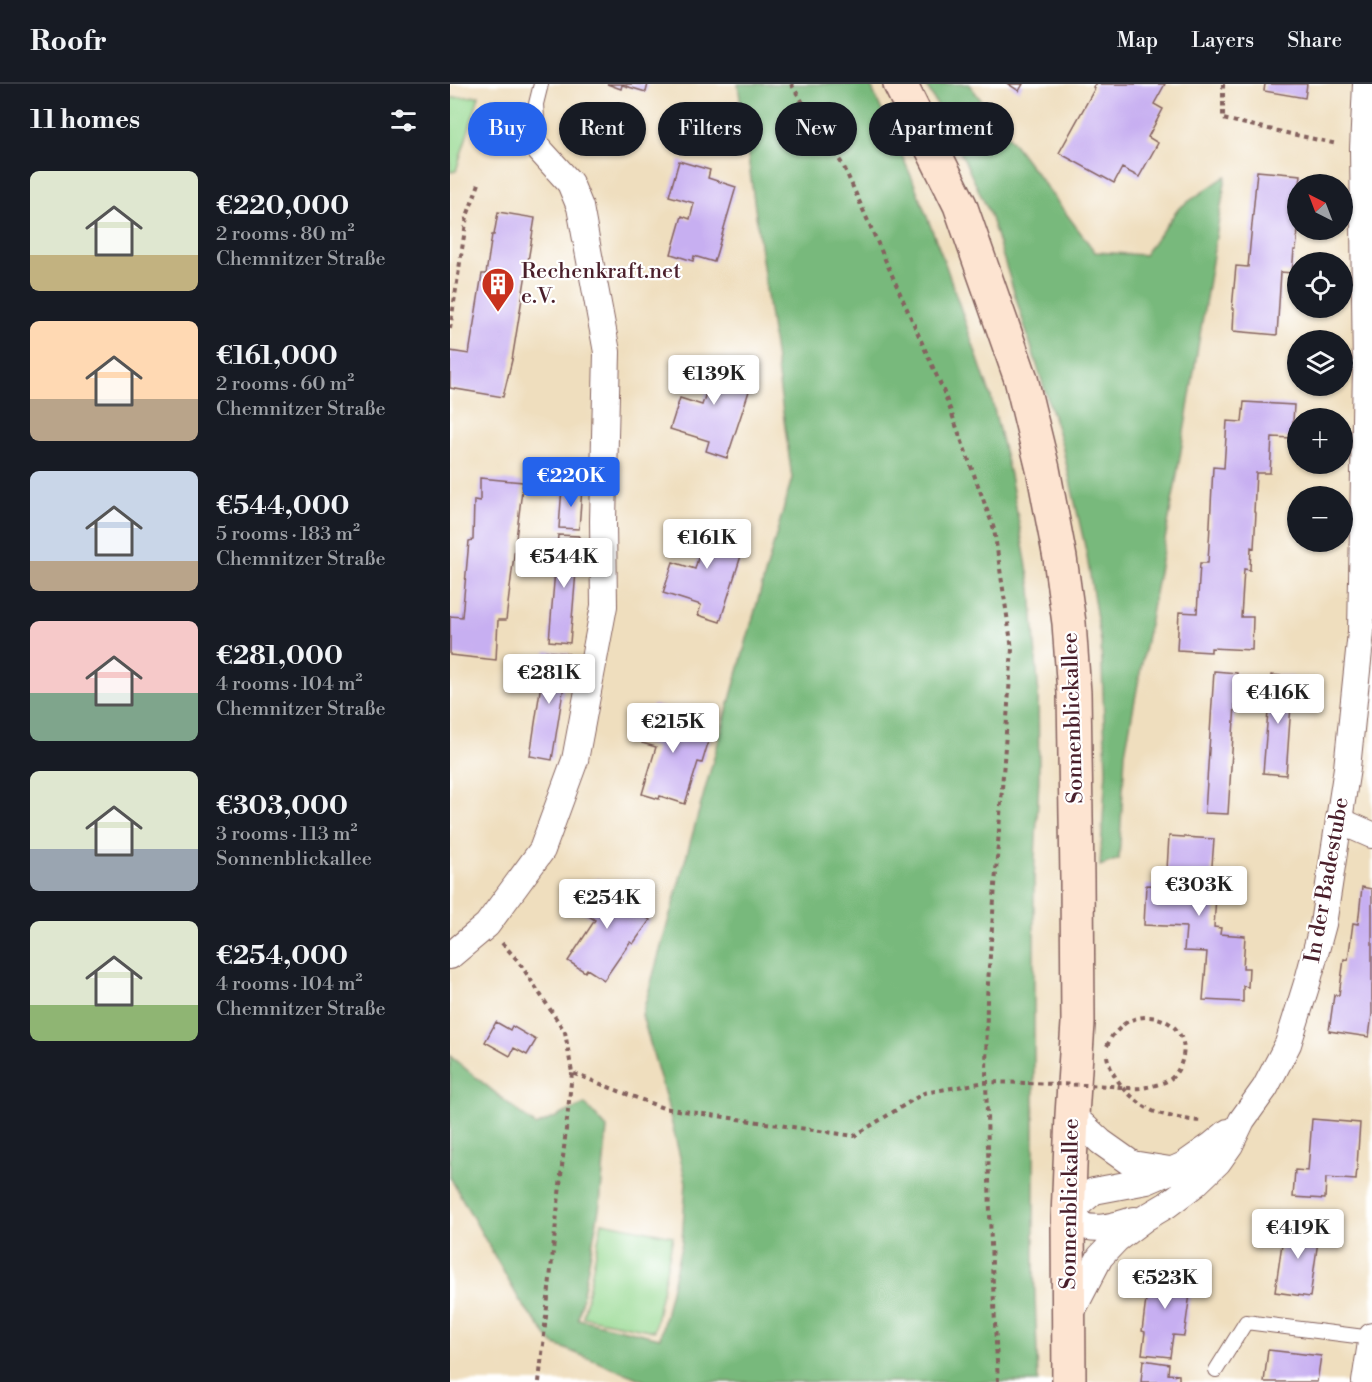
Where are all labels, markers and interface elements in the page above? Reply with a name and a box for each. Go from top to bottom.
text: Roofr [30,24,107,59]
text: Map [1117,28,1158,54]
text: Layers [1191,28,1254,54]
text: Share [1287,28,1342,54]
chip: Buy [468,102,547,156]
chip: Rent [559,102,646,156]
chip: Filters [658,102,763,156]
chip: New [775,102,857,156]
chip: Apartment [869,102,1014,156]
text: 11 homes [30,104,140,136]
icon: filters [387,104,420,137]
north arrow [1287,174,1353,240]
map controls [1287,174,1353,552]
text: €220,000 [216,190,349,222]
icon: home [78,195,150,267]
text: 2 rooms · 80 m² [216,222,354,247]
text: Chemnitzer Straße [216,247,386,272]
button: locate [1287,252,1353,318]
place label: Rechenkraft.net e.V. [521,258,681,310]
building icon: Rechenkraft.net e.V. [480,266,516,313]
button: layers [1287,330,1353,396]
text: €161,000 [216,340,338,372]
icon: home [78,345,150,417]
pin: €139K [672,355,756,406]
text: €139K [682,362,746,387]
text: 2 rooms · 60 m² [216,372,354,397]
text: Chemnitzer Straße [216,397,386,422]
button: + [1287,408,1353,474]
pin: €220K [529,457,613,508]
text: €220K [537,464,605,489]
button: − [1287,486,1353,552]
text: €544,000 [216,490,349,522]
icon: home [78,495,150,567]
pin: €161K [665,519,749,570]
text: 5 rooms · 183 m² [216,522,360,547]
text: €161K [677,526,737,551]
pin: €544K [522,538,606,589]
text: €544K [529,545,599,570]
text: Chemnitzer Straße [216,547,386,572]
street label: Sonnenblickallee [1057,632,1089,804]
text: €281,000 [216,640,343,672]
icon: home [78,645,150,717]
pin: €281K [507,654,591,705]
text: €281K [517,661,581,686]
text: 4 rooms · 104 m² [216,672,363,697]
pin: €416K [1236,674,1320,725]
text: €416K [1246,681,1310,706]
text: Chemnitzer Straße [216,697,386,722]
pin: €215K [631,703,715,754]
text: €215K [641,710,705,735]
text: €303,000 [216,790,348,822]
icon: home [78,795,150,867]
street label: In der Badestube [1299,795,1355,965]
text: 3 rooms · 113 m² [216,822,357,847]
text: Sonnenblickallee [216,847,372,872]
pin: €303K [1157,866,1241,917]
text: €303K [1165,873,1233,898]
pin: €254K [565,879,649,930]
text: €254K [573,886,641,911]
text: €254,000 [216,940,348,972]
icon: home [78,945,150,1017]
text: 4 rooms · 104 m² [216,972,363,997]
text: Chemnitzer Straße [216,997,386,1022]
street label: Sonnenblickallee [1055,1118,1085,1290]
pin: €419K [1256,1209,1340,1260]
text: €419K [1266,1216,1330,1241]
pin: €523K [1123,1259,1207,1310]
text: €523K [1132,1266,1198,1291]

